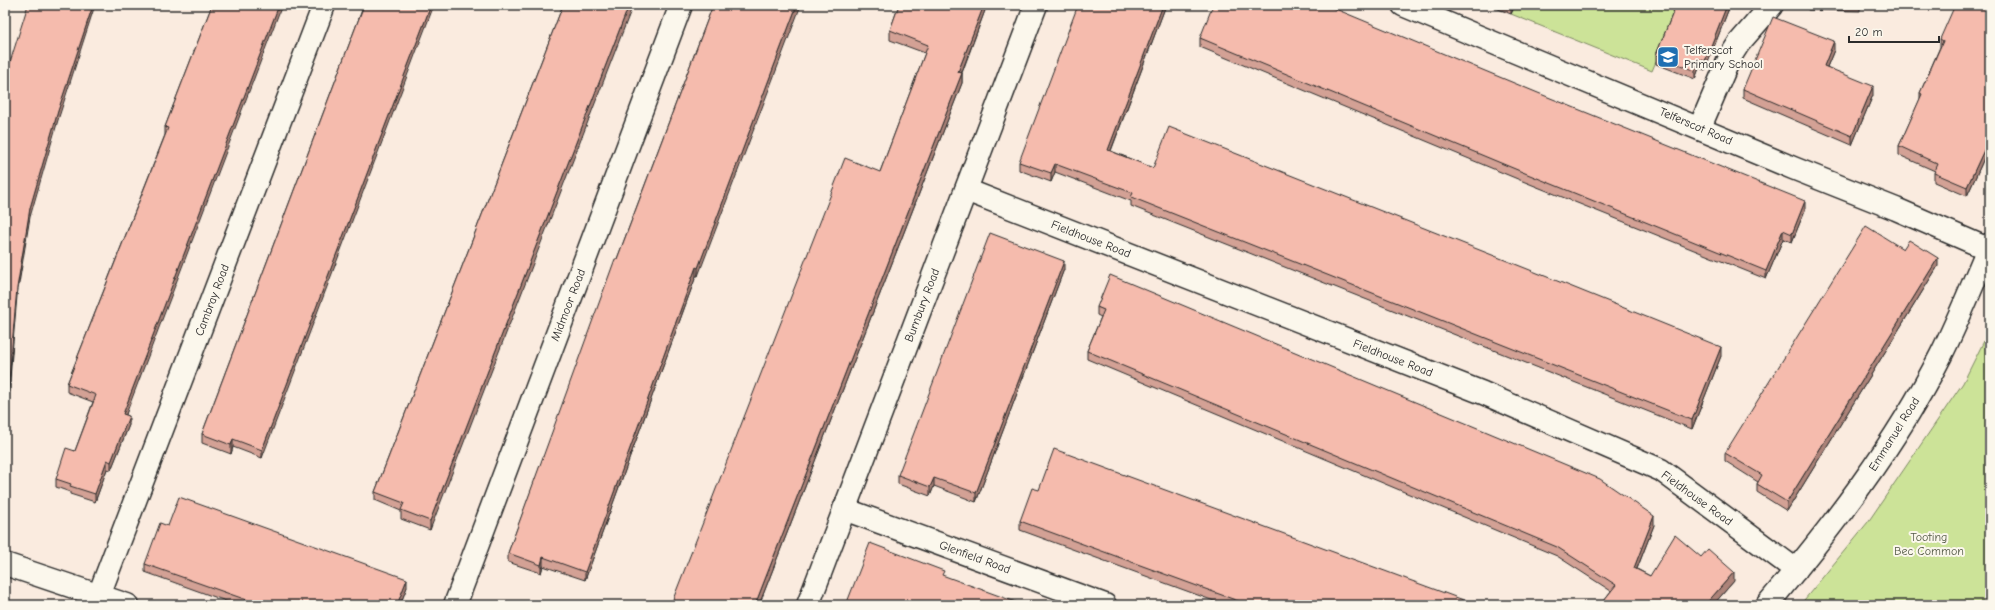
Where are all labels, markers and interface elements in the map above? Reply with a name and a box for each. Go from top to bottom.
scale bar [1849,18,1939,44]
text: 20 m [1855,25,1883,39]
place label: Telferscot Primary School [1684,43,1763,71]
school or university icon: Telferscot Primary School [1655,44,1681,70]
street label: Telferscot Road [1657,104,1735,148]
street label: Fieldhouse Road [1049,217,1133,261]
street label: Cambray Road [192,262,232,338]
street label: Burnbury Road [902,266,942,344]
street label: Midmoor Road [548,267,588,343]
street label: Fieldhouse Road [1351,336,1435,380]
street label: Emmanuel Road [1866,394,1922,474]
street label: Fieldhouse Road [1659,468,1735,528]
park label: Tooting Bec Common [1894,530,1964,558]
street label: Glenfield Road [937,538,1013,576]

